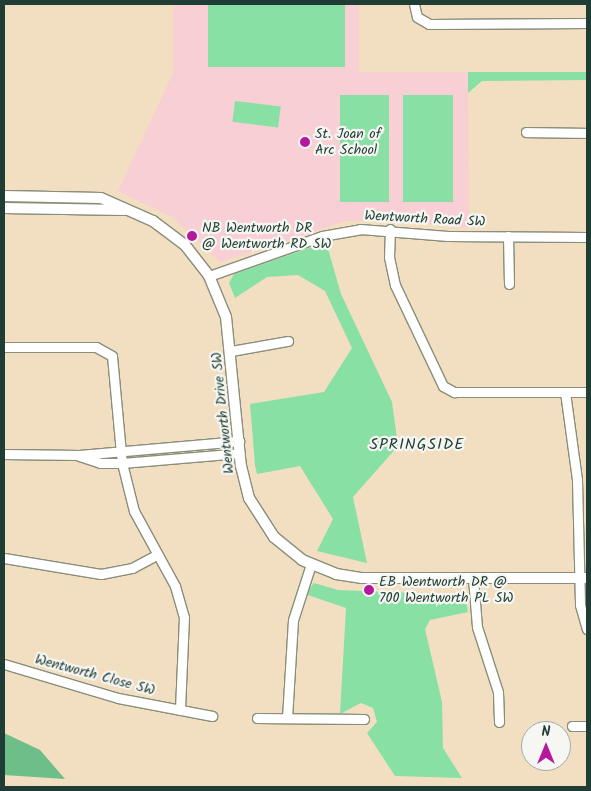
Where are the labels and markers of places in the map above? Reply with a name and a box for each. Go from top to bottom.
place label: St. Joan of Arc School [315,126,381,158]
marker: St. Joan of Arc School [299,136,311,148]
place label: NB Wentworth DR @ Wentworth RD SW [202,220,331,252]
marker: NB Wentworth DR @ Wentworth RD SW [186,230,198,242]
place label: EB Wentworth DR @ 700 Wentworth PL SW [379,574,513,606]
marker: EB Wentworth DR @ 700 Wentworth PL SW [363,584,375,596]

